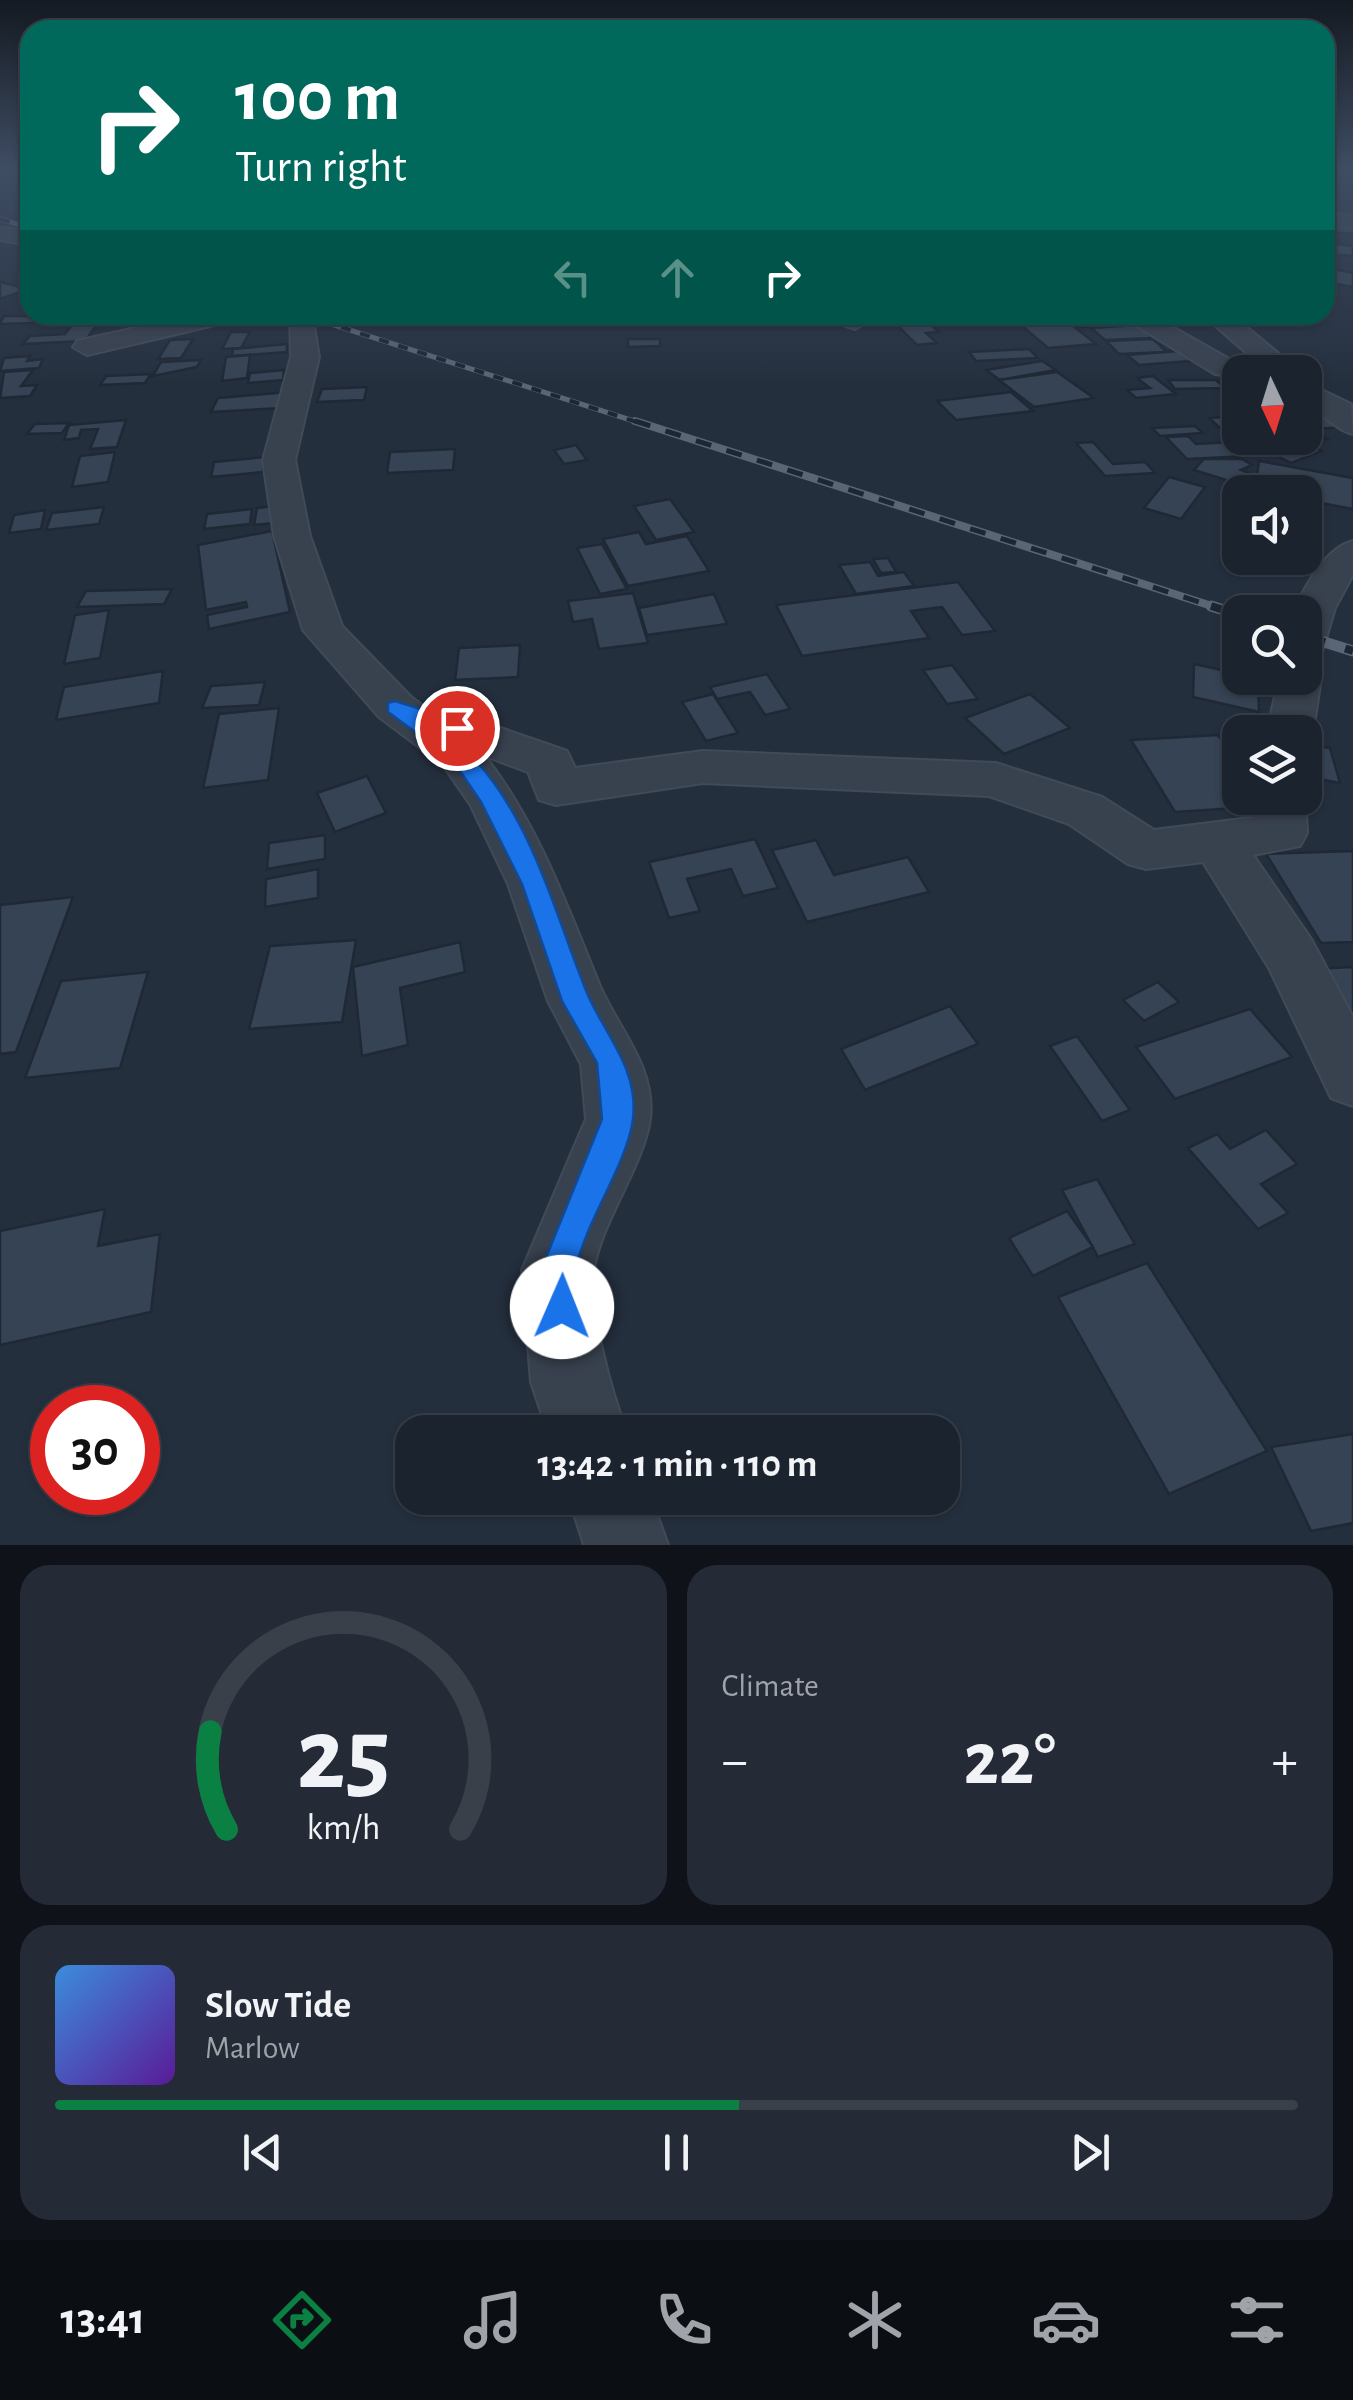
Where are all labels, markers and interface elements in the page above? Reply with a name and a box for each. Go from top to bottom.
icon: right [70,60,200,190]
text: 100 m [235,63,400,133]
text: Turn right [235,145,407,190]
icon: left [545,250,600,305]
icon: ahead [650,250,705,305]
icon: right [755,250,810,305]
north arrow [1222,355,1322,455]
map controls [1222,355,1322,815]
button: sound [1222,475,1322,575]
button: search [1222,595,1322,695]
pin [415,686,500,771]
icon: arrive [430,701,485,756]
button: layers [1222,715,1322,815]
position arrow [510,1255,614,1359]
speed limit sign: 30 [30,1385,160,1515]
text: 13:42 · 1 min · 110 m [538,1446,817,1484]
text: Climate [722,1670,819,1702]
text: 25 [296,1704,390,1808]
text: 22° [963,1723,1056,1798]
text: − [722,1734,748,1789]
text: + [1272,1734,1298,1789]
text: km/h [306,1810,380,1846]
text: Slow Tide [205,1987,351,2025]
text: Marlow [205,2032,300,2064]
icon: previous [235,2125,290,2180]
icon: pause [649,2125,704,2180]
icon: next [1063,2125,1118,2180]
icon: directions [267,2285,337,2355]
icon: music [458,2285,528,2355]
icon: phone [649,2285,719,2355]
icon: climate [840,2285,910,2355]
icon: car [1031,2285,1101,2355]
icon: filters [1222,2285,1292,2355]
text: 13:41 [61,2297,145,2342]

